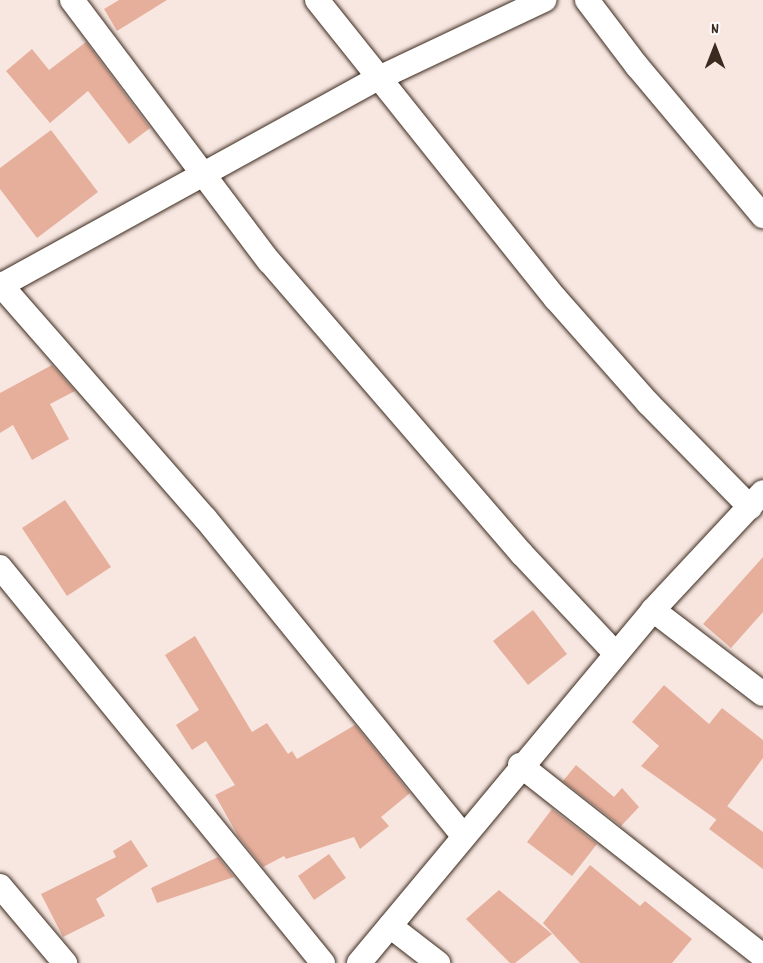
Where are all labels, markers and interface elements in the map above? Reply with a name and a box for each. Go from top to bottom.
north arrow [685,18,745,78]
text: N [711,18,719,41]

